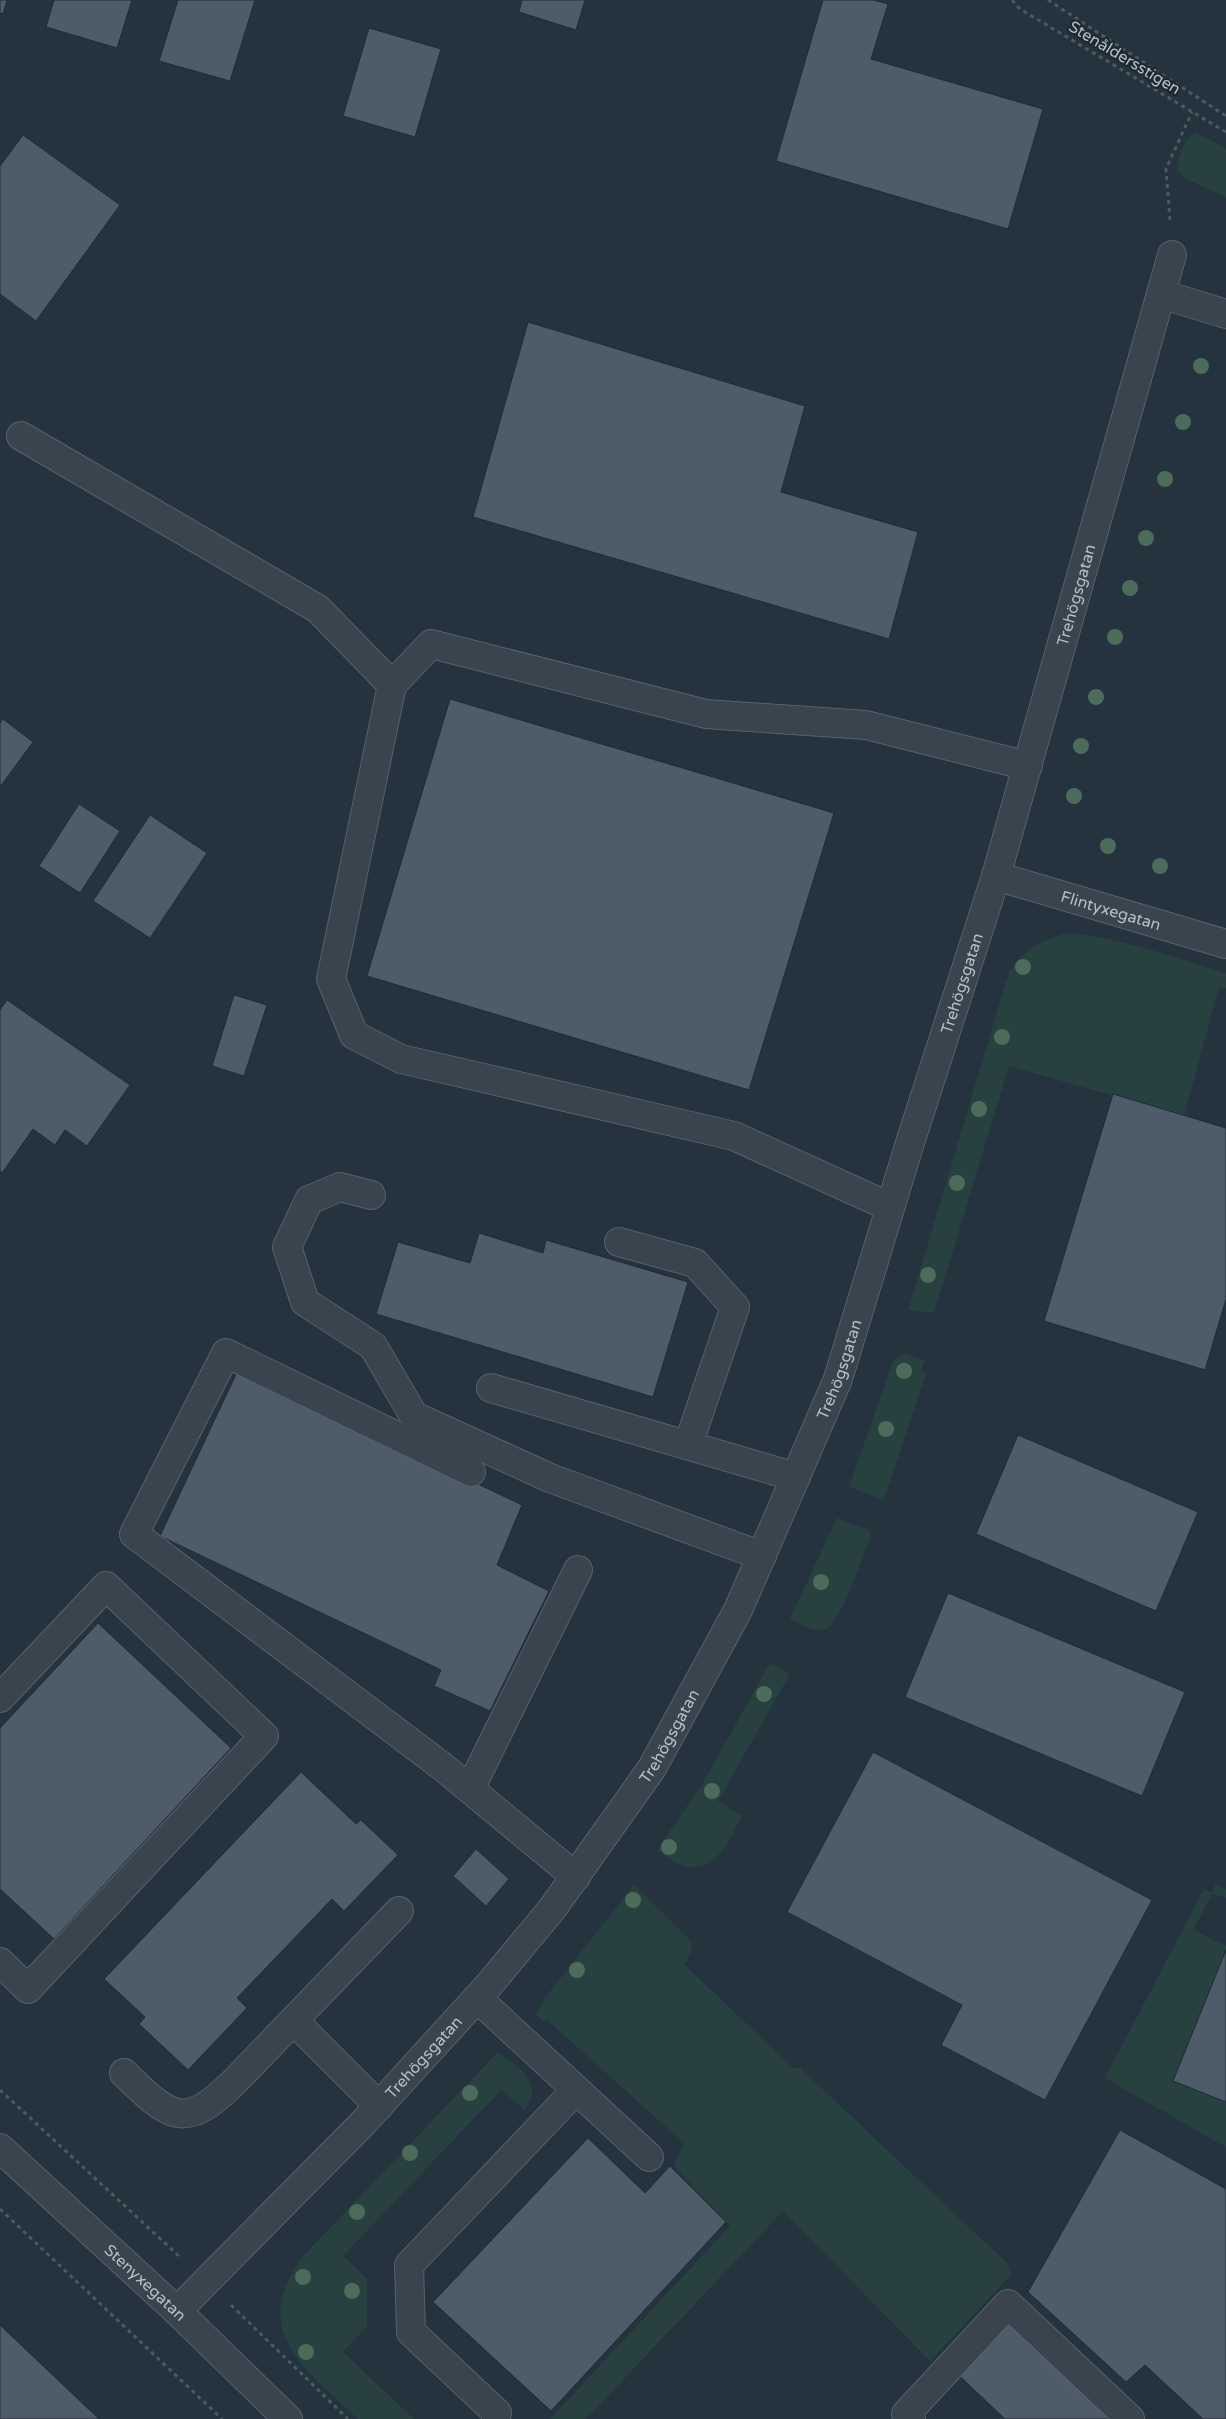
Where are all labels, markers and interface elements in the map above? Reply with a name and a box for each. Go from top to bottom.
street label: Stenåldersstigen [1065,17,1184,99]
street label: Trehögsgatan [1053,542,1101,648]
street label: Flintyxegatan [1058,887,1163,935]
street label: Trehögsgatan [937,931,988,1037]
street label: Trehögsgatan [813,1317,867,1423]
street label: Trehögsgatan [635,1686,704,1788]
street label: Trehögsgatan [381,2012,467,2103]
street label: Stenyxegatan [100,2240,190,2326]

